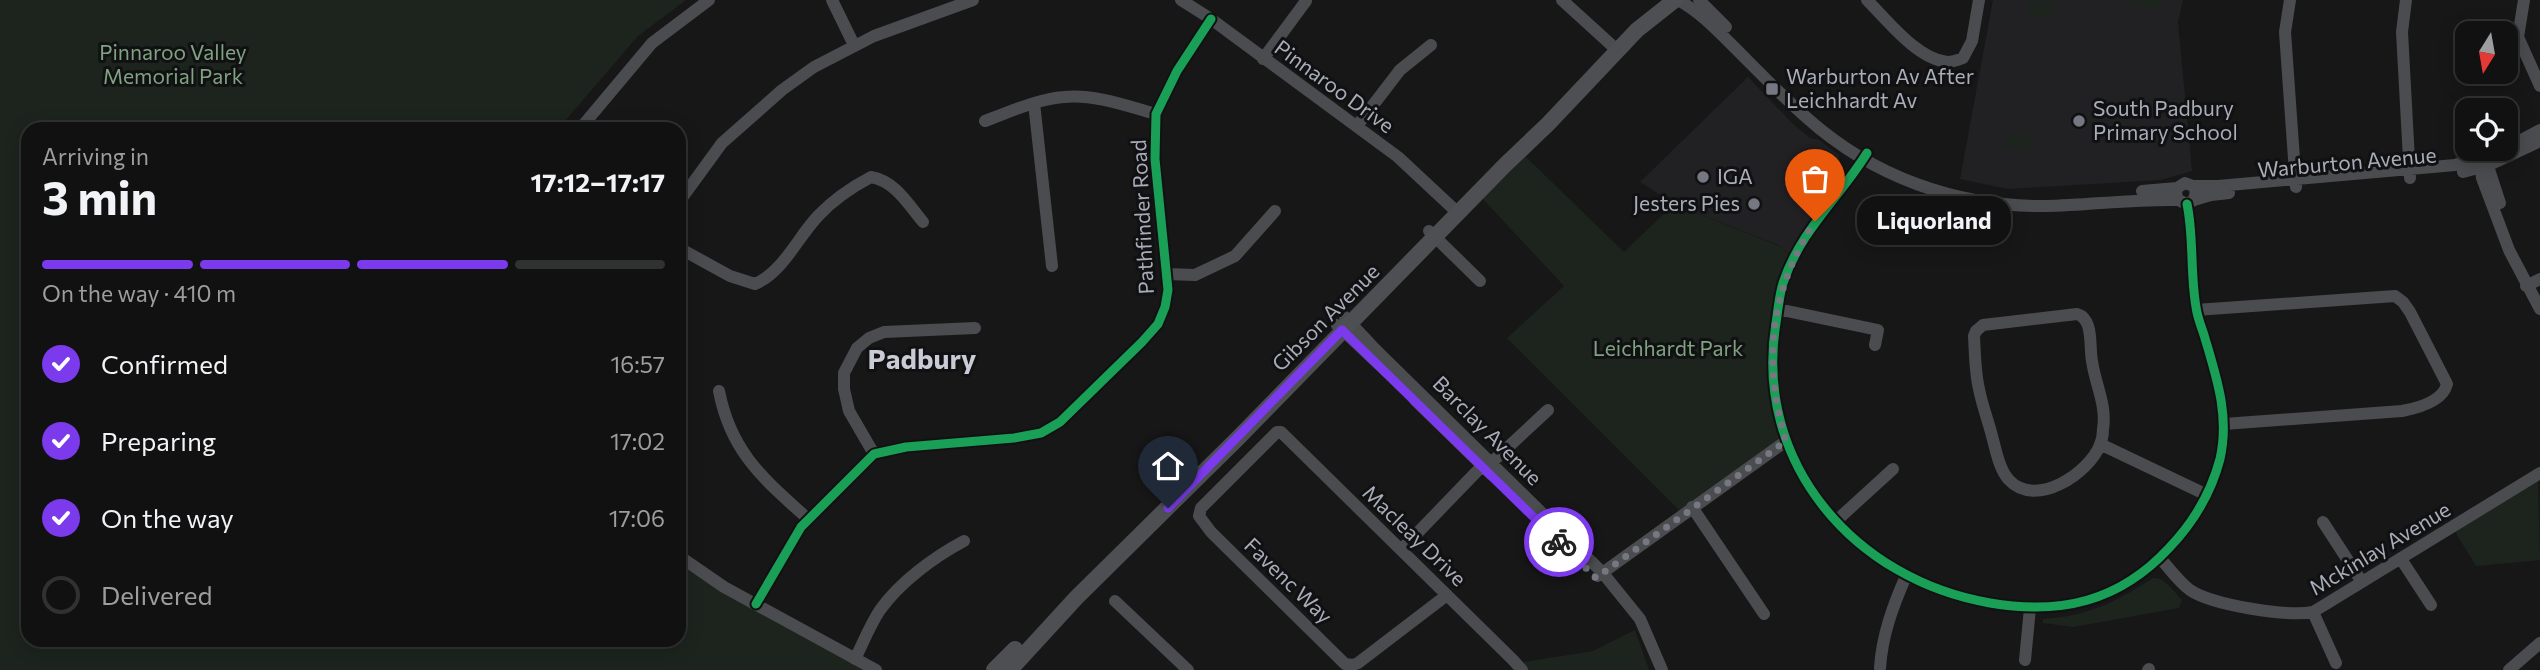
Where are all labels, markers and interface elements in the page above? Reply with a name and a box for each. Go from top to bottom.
north arrow [2455,21,2518,84]
map controls [2455,21,2518,161]
street label: Pinnaroo Drive [1270,34,1399,137]
park label: Pinnaroo Valley Memorial Park [99,39,247,88]
place label: Warburton Av After Leichhardt Av [1786,63,1974,112]
marker: Warburton Av After Leichhardt Av [1764,81,1780,97]
place label: South Padbury Primary School [2093,95,2238,144]
button: locate [2455,98,2518,161]
marker: South Padbury Primary School [2071,113,2087,129]
street label: Pathfinder Road [1125,139,1158,295]
street label: Warburton Avenue [2256,141,2437,182]
text: Arriving in [42,142,149,170]
pin [1785,149,1845,221]
icon: bag [1796,160,1834,198]
place label: IGA [1717,163,1753,188]
text: 17:12–17:17 [531,166,665,197]
text: 3 min [42,168,157,224]
marker: IGA [1695,169,1711,185]
place label: Jesters Pies [1633,190,1740,215]
marker: Jesters Pies [1746,196,1762,212]
callout: Liquorland [1857,196,2011,246]
text: Liquorland [1877,206,1991,234]
street label: Gibson Avenue [1266,258,1384,376]
text: On the way · 410 m [42,279,236,307]
park label: Leichhardt Park [1593,335,1743,360]
district label: Padbury [868,341,976,375]
icon: check [42,345,80,383]
text: Confirmed [101,348,228,379]
text: 16:57 [610,350,665,378]
street label: Barclay Avenue [1428,370,1548,490]
icon: check [42,422,80,460]
text: Preparing [101,425,216,456]
text: 17:02 [610,427,665,455]
pin [1138,436,1198,508]
icon: home [1149,447,1187,485]
street label: Macleay Drive [1358,479,1472,590]
street label: Mckinlay Avenue [2304,496,2454,600]
icon: check [42,499,80,537]
text: On the way [101,502,234,533]
text: 17:06 [609,504,665,532]
courier [1524,507,1594,577]
icon: bike [1540,523,1578,561]
street label: Favenc Way [1240,532,1338,628]
text: Delivered [101,579,212,610]

